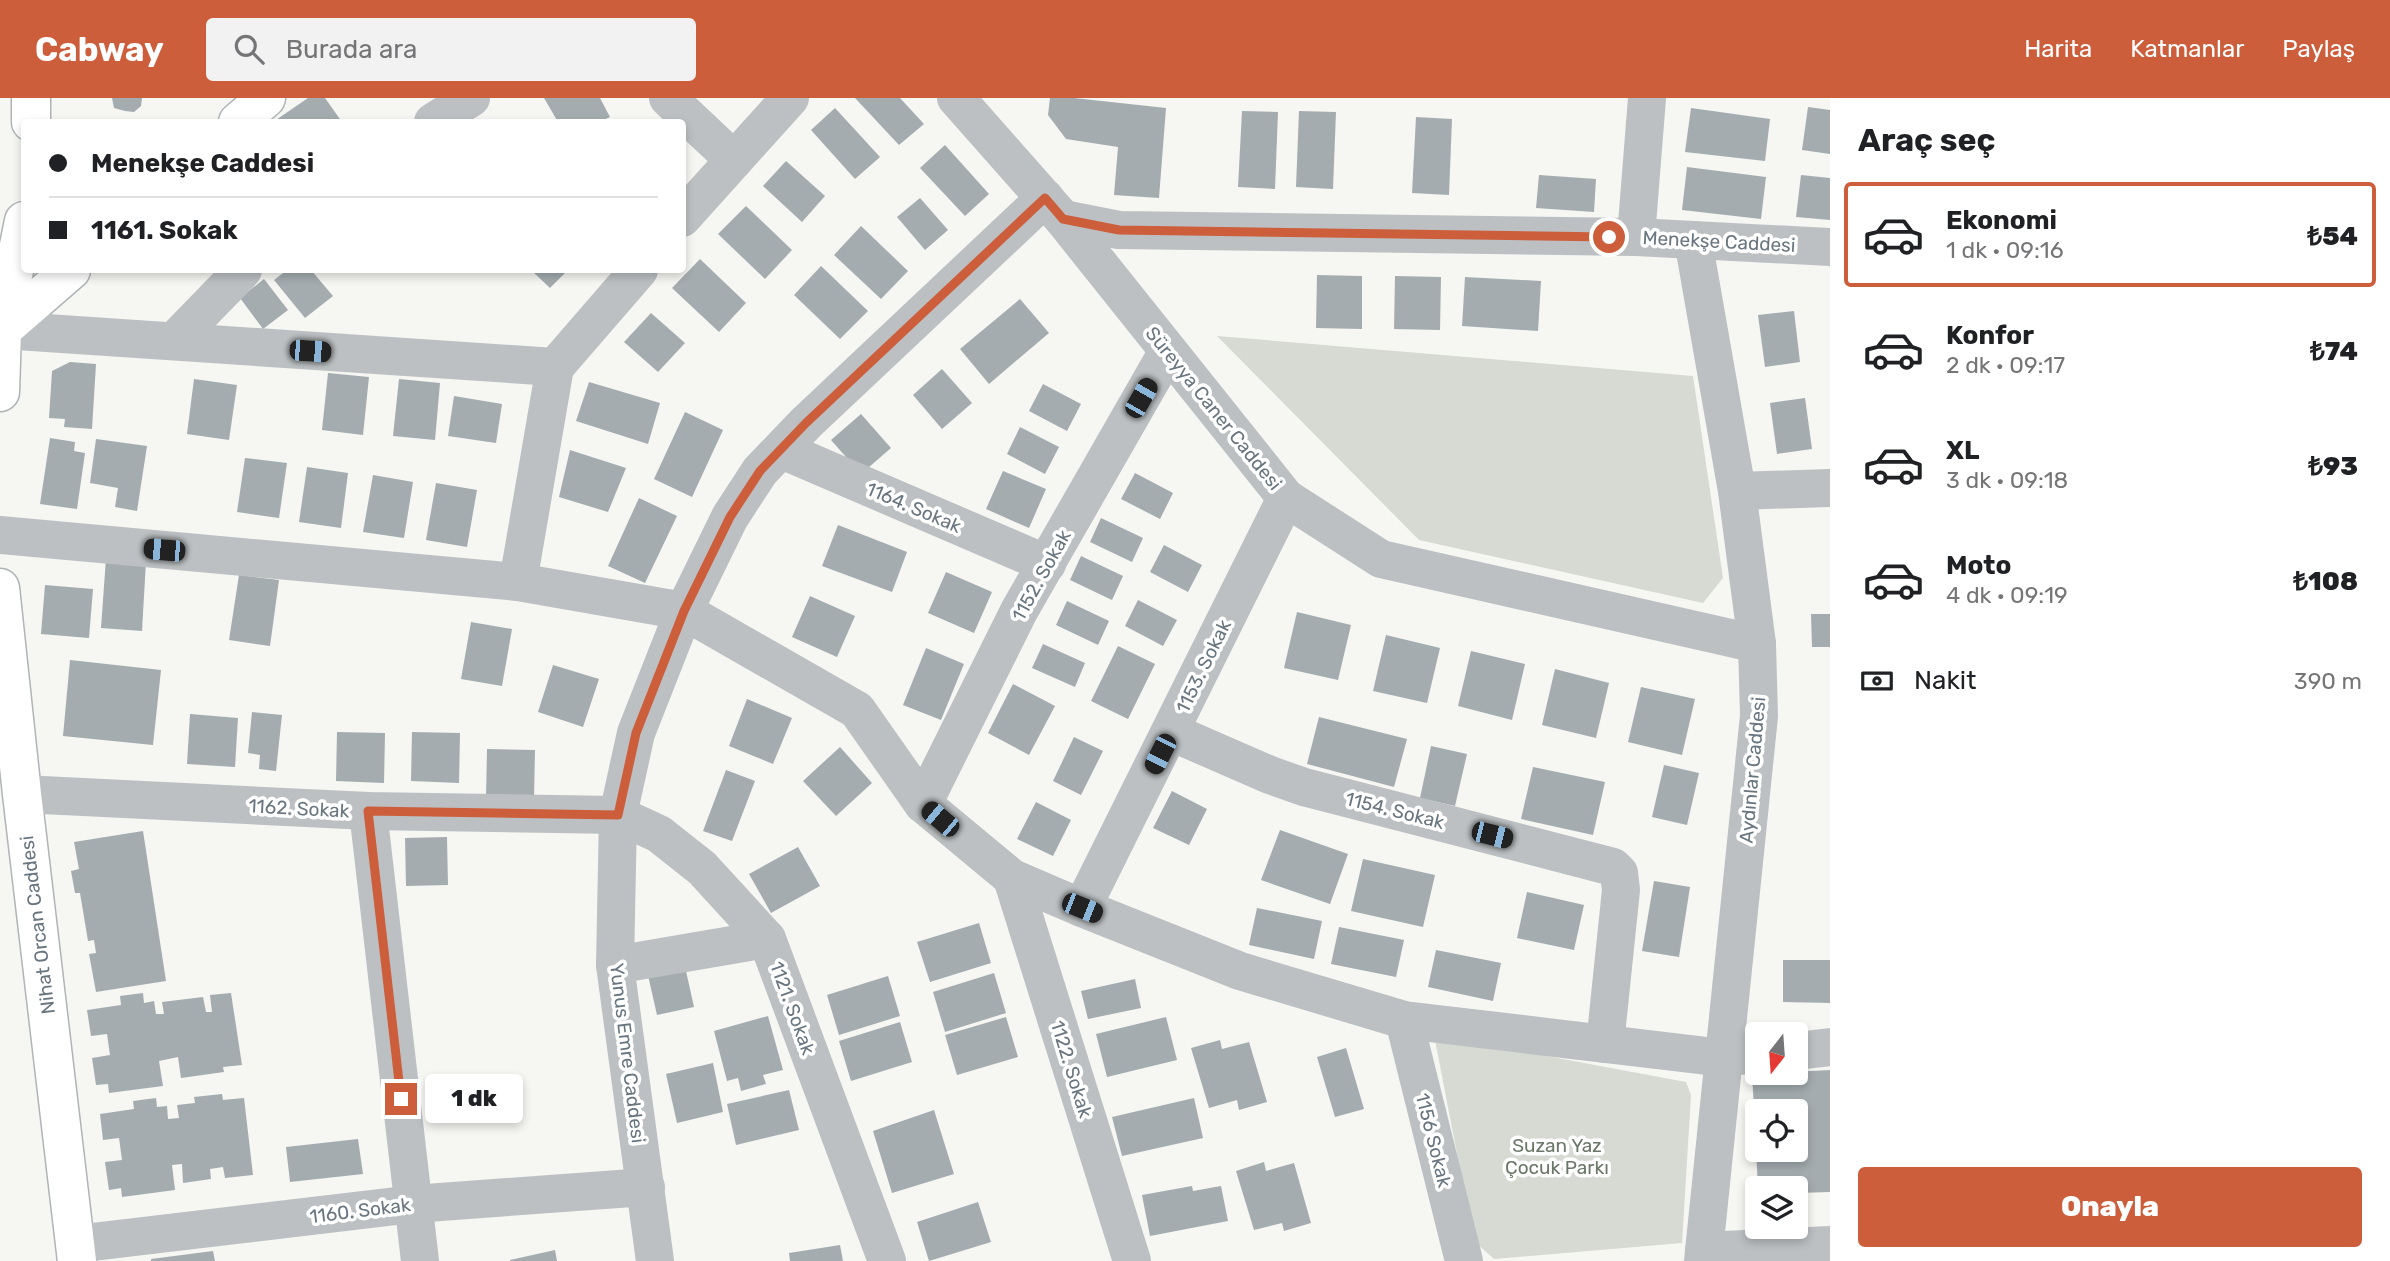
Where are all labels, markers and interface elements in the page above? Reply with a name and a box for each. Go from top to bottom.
search box [206,18,696,81]
text: Cabway [35,30,164,69]
icon: search [230,30,268,68]
text: Burada ara [286,34,417,65]
text: Harita [2024,35,2092,63]
text: Katmanlar [2130,35,2244,63]
text: Paylaş [2282,35,2355,63]
text: Araç seç [1858,121,1995,159]
text: Menekşe Caddesi [91,148,314,179]
icon: car [1862,203,1925,266]
text: Ekonomi [1946,205,2057,236]
text: 1161. Sokak [91,215,238,246]
route start [1593,221,1625,253]
text: ₺54 [2307,221,2358,252]
street label: Menekşe Caddesi [1642,226,1796,257]
text: 1 dk · 09:16 [1946,236,2064,264]
icon: car [1862,318,1925,381]
text: Konfor [1946,320,2034,351]
street label: Süreyya Caner Caddesi [1141,322,1287,495]
text: ₺74 [2310,336,2358,367]
car [289,339,332,363]
text: 2 dk · 09:17 [1946,351,2065,379]
car [1122,375,1161,421]
icon: car [1862,433,1925,496]
text: XL [1946,435,1979,466]
text: ₺93 [2308,451,2358,482]
text: 3 dk · 09:18 [1946,466,2068,494]
street label: 1164. Sokak [863,477,965,538]
street label: 1152. Sokak [1007,525,1076,625]
car [143,538,186,562]
icon: car [1862,548,1925,611]
text: Moto [1946,550,2011,581]
text: ₺108 [2293,566,2358,597]
text: 4 dk · 09:19 [1946,581,2068,609]
street label: 1153. Sokak [1171,616,1236,717]
icon: cash [1858,662,1896,700]
text: Nakit [1914,665,1976,696]
text: 390 m [2294,667,2362,695]
street label: Aydınlar Caddesi [1735,696,1770,844]
car [1142,731,1179,777]
street label: 1154. Sokak [1343,787,1447,834]
street label: 1162. Sokak [248,794,350,823]
car [918,797,963,841]
car [1470,820,1515,850]
street label: Nihat Orcan Caddesi [15,834,60,1015]
car [1059,890,1106,926]
street label: 1121. Sokak [765,958,820,1058]
street label: Yunus Emre Caddesi [605,962,650,1144]
street label: 1122. Sokak [1046,1018,1097,1121]
north arrow [1745,1022,1808,1085]
map controls [1745,1022,1808,1239]
callout: 1 dk [426,1074,524,1124]
route end [385,1083,417,1115]
text: 1 dk [451,1084,497,1112]
street label: 1156 Sokak [1411,1091,1456,1190]
button: locate [1745,1099,1808,1162]
park label: Suzan Yaz Çocuk Parkı [1505,1134,1609,1179]
button: Onayla [1858,1167,2362,1247]
button: layers [1745,1176,1808,1239]
street label: 1160. Sokak [308,1193,412,1228]

